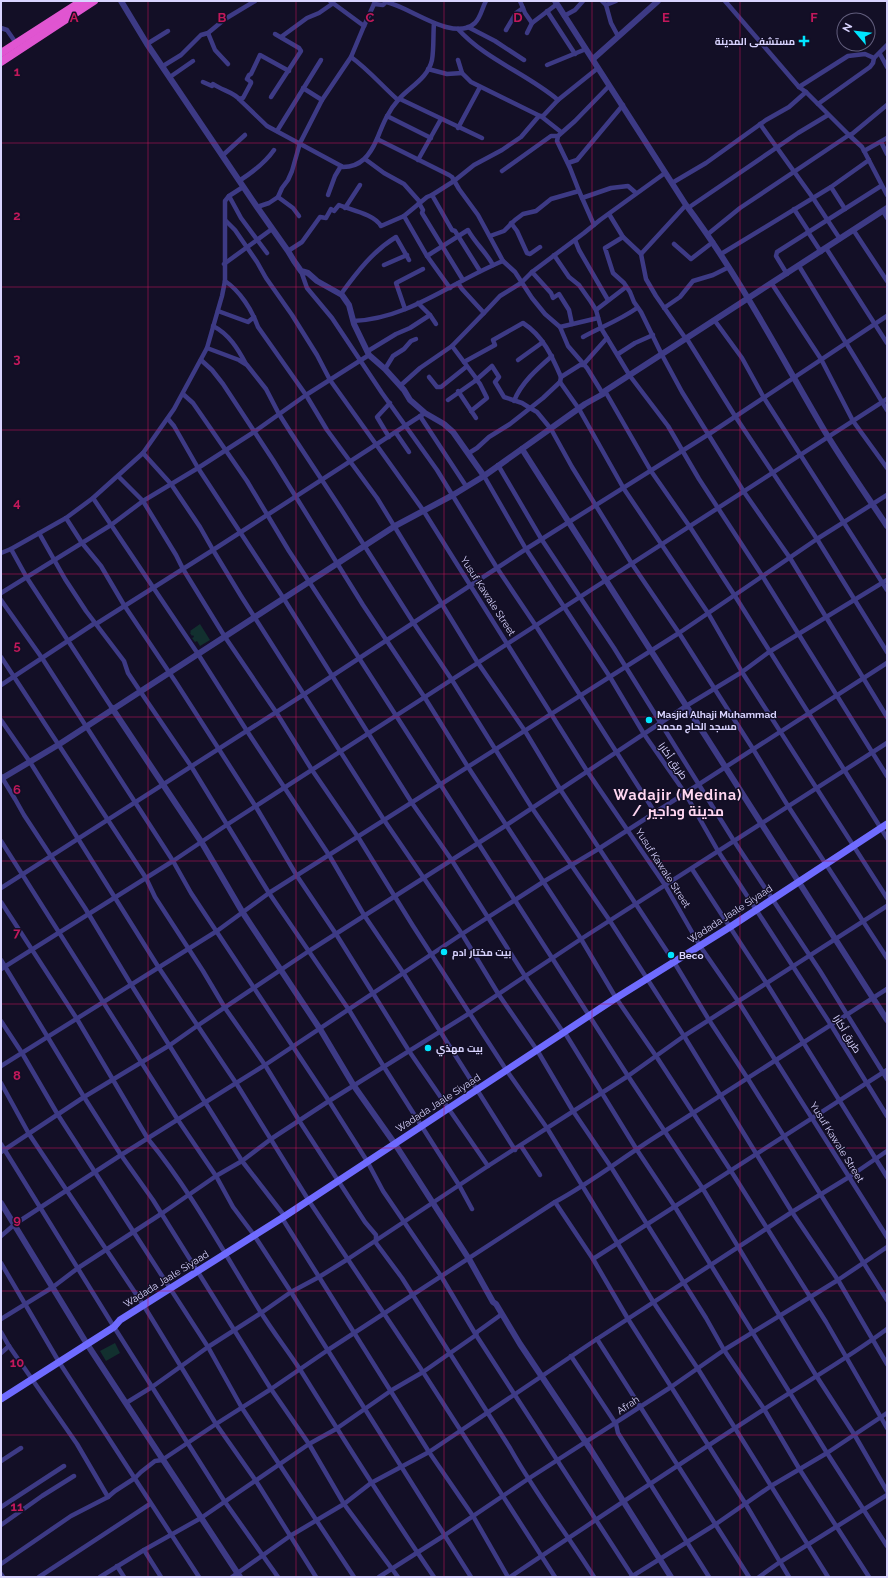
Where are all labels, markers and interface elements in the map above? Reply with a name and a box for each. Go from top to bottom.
text: A [70,10,79,25]
text: B [218,10,227,25]
text: C [366,10,375,25]
text: D [513,10,523,25]
text: E [662,10,670,25]
text: F [810,10,818,25]
north arrow [836,12,876,52]
text: N [840,21,855,34]
marker: مستشفى المدينة [798,35,810,47]
place label: مستشفى المدينة [715,36,795,48]
text: 1 [14,64,21,79]
text: 2 [13,208,21,223]
text: 3 [13,351,21,366]
text: 4 [13,495,21,510]
street label: Yusuf Kawale Street [458,554,518,638]
text: 5 [13,638,21,653]
place label: Masjid Alhaji Muhammad مسجد الحاج محمد [657,709,777,734]
marker: Masjid Alhaji Muhammad مسجد الحاج محمد [644,715,654,725]
street label: طريق أكارا [655,740,691,782]
text: 6 [13,782,21,797]
district label: Wadajir (Medina) / مدينة وداجير [614,787,742,820]
street label: Yusuf Kawale Street [633,826,693,910]
street label: Wadada Jaale Siyaad [686,883,774,945]
text: 7 [13,925,21,940]
marker: بيت مختار ادم [439,947,449,957]
place label: بيت مختار ادم [452,947,511,960]
marker: Beco [666,950,676,960]
place label: Beco [679,950,703,961]
street label: طريق أكارا [830,1012,864,1056]
marker: بيت مهذي [423,1043,433,1053]
place label: بيت مهذي [436,1043,483,1057]
text: 8 [13,1068,21,1083]
street label: Wadada Jaale Siyaad [394,1072,482,1134]
street label: Yusuf Kawale Street [808,1100,866,1185]
text: 9 [13,1212,21,1227]
street label: Wadada Jaale Siyaad [121,1248,211,1310]
text: 10 [10,1355,24,1370]
street label: Afrah [615,1393,641,1416]
text: 11 [11,1499,24,1514]

